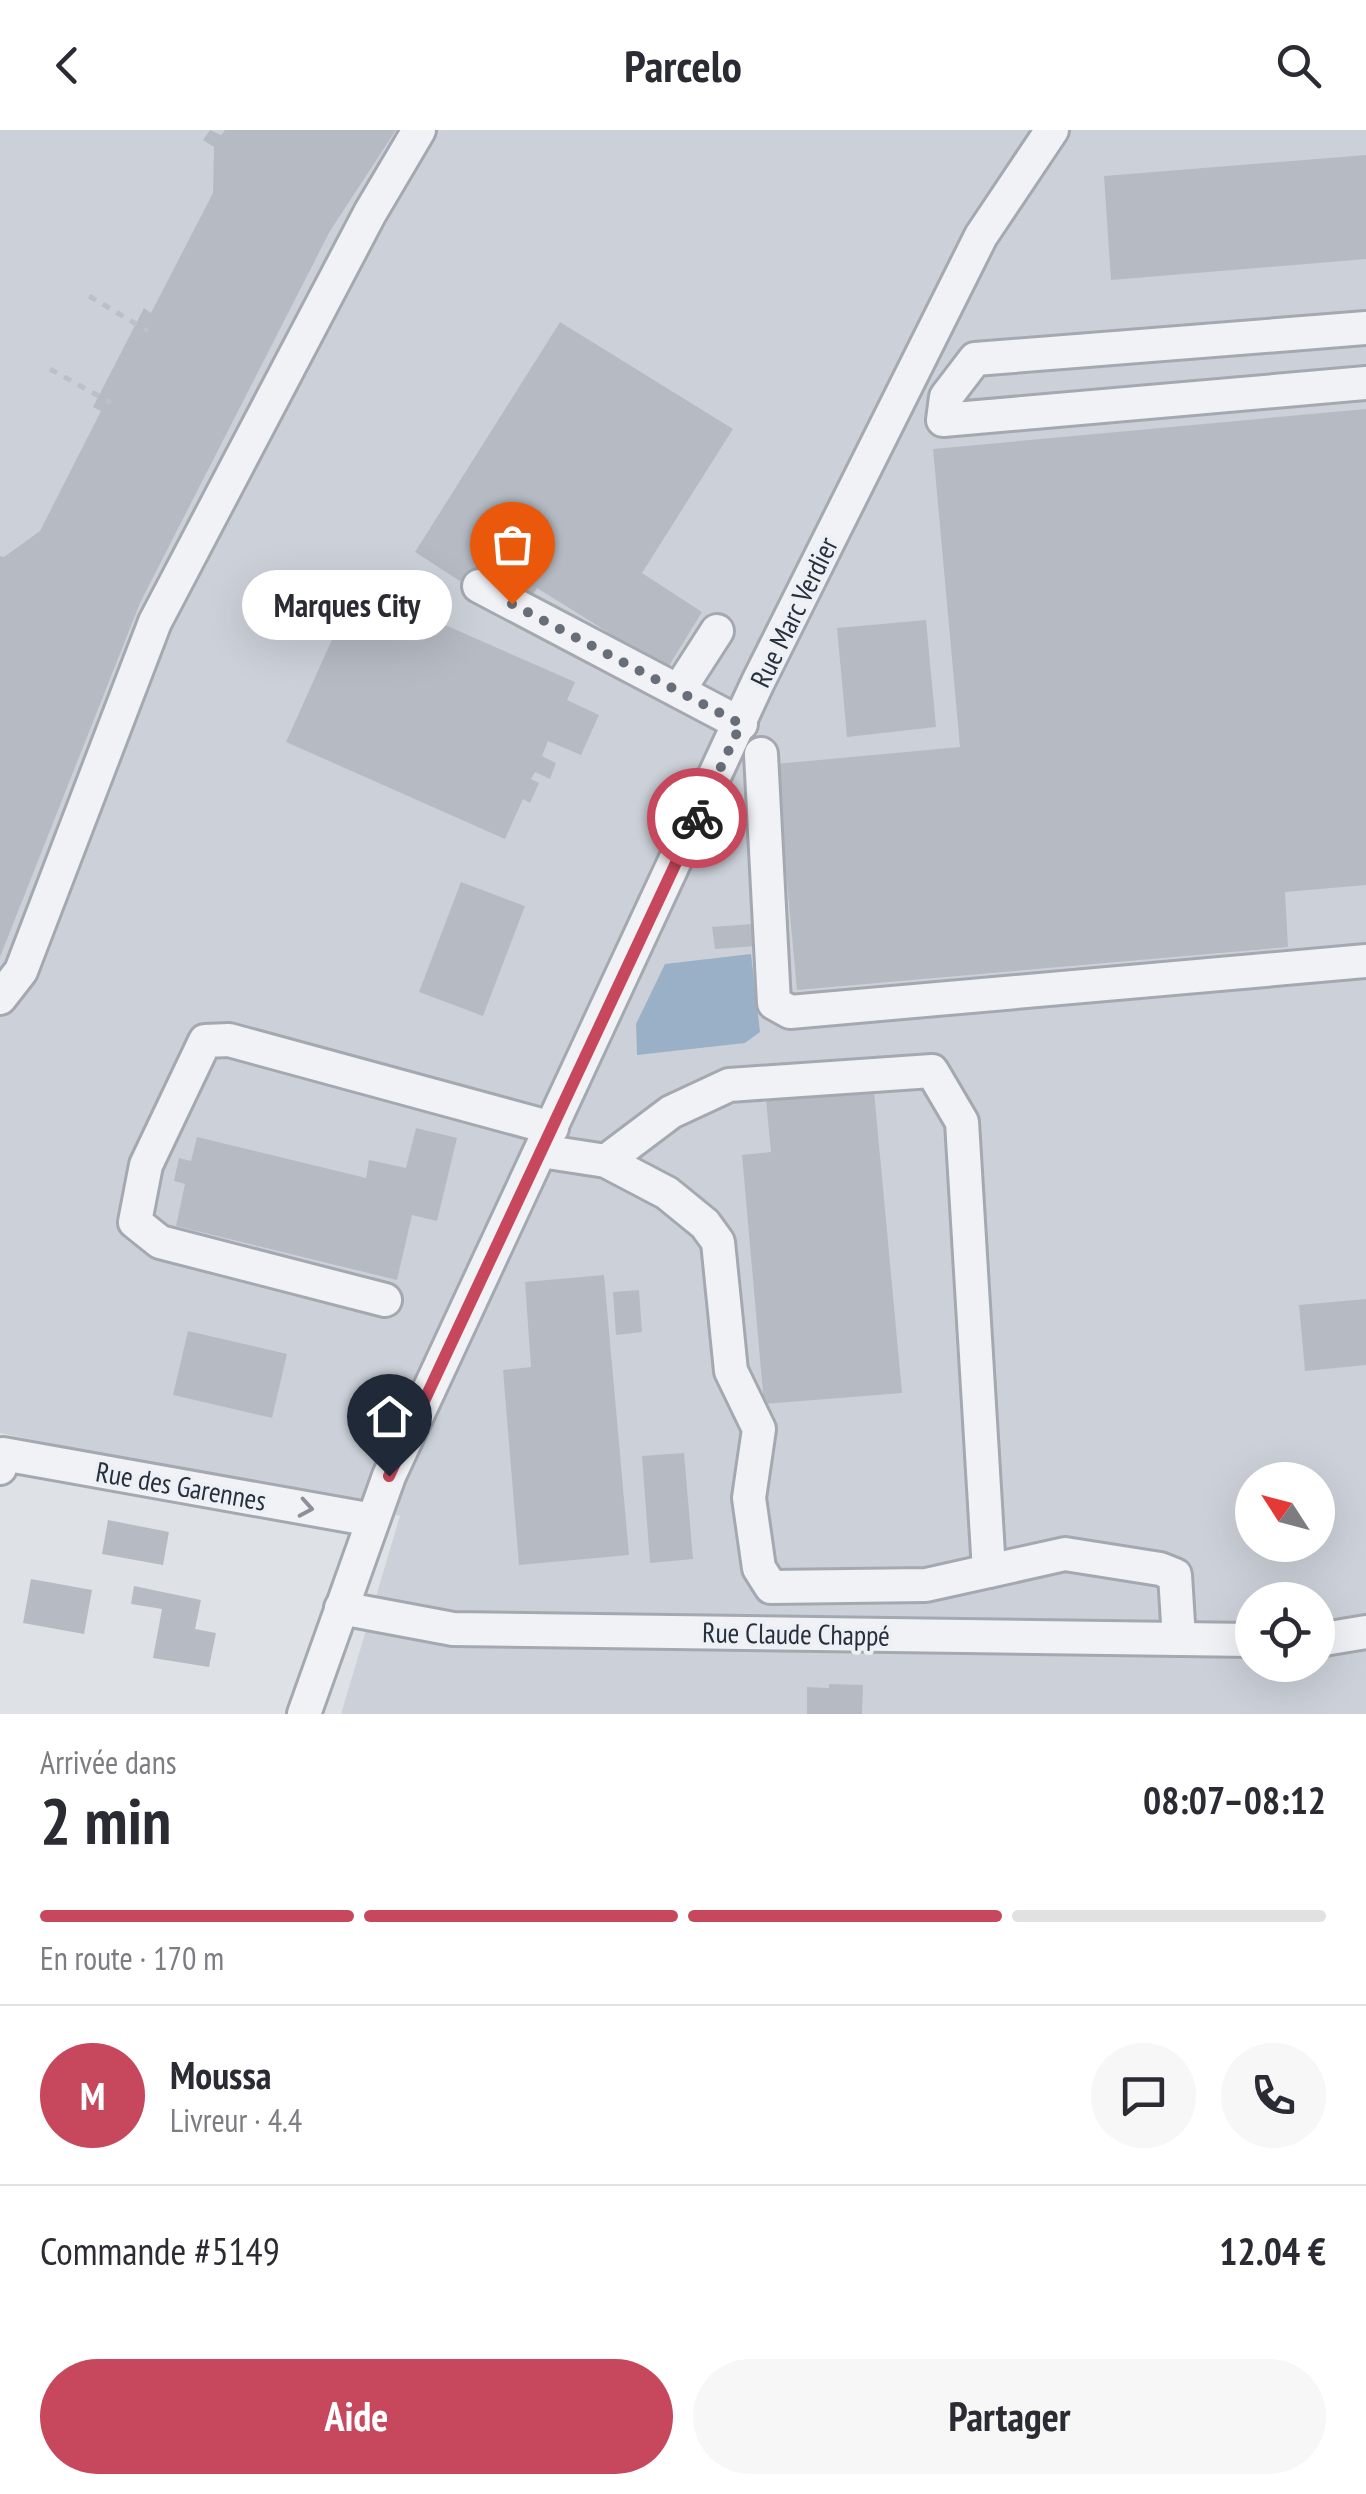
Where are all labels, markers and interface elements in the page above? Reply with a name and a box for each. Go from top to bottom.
text: Parcelo [624,36,742,94]
icon: back [40,38,95,93]
icon: search [1271,38,1326,93]
pin [470,502,555,605]
icon: bag [485,517,540,572]
street label: Rue Marc Verdier [741,530,846,693]
callout: Marques City [242,569,452,639]
text: Marques City [274,584,420,626]
courier [647,768,747,868]
icon: bike [670,791,725,846]
pin [347,1374,432,1477]
icon: home [362,1389,417,1444]
street label: Rue des Garennes [93,1452,269,1519]
north arrow [1235,1462,1335,1562]
map controls [1235,1462,1335,1682]
one-way arrow [297,1497,314,1518]
button: locate [1235,1582,1335,1682]
street label: Rue Claude Chappé [702,1613,890,1654]
text: Arrivée dans [40,1741,177,1783]
text: 08:07–08:12 [1143,1775,1326,1824]
text: 2 min [40,1778,171,1862]
text: En route · 170 m [40,1937,224,1979]
button: chat [1091,2043,1196,2148]
button: phone [1221,2043,1326,2148]
text: Moussa [170,2050,271,2099]
text: M [80,2071,105,2120]
text: Livreur · 4.4 [170,2099,302,2141]
text: Commande #5149 [40,2226,280,2275]
text: 12.04 € [1219,2226,1326,2275]
button: Aide [40,2359,673,2474]
button: Partager [693,2359,1326,2474]

